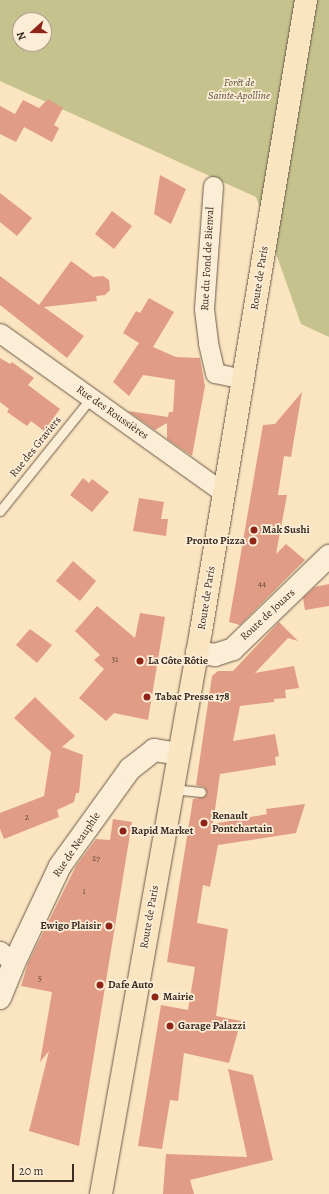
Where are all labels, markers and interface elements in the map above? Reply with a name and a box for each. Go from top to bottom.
north arrow [12,12,52,52]
text: N [13,30,30,43]
park label: Forêt de Sainte-Apolline [208,77,270,103]
street label: Rue du Fond de Bienval [199,207,217,311]
street label: Route de Paris [248,245,272,311]
street label: Rue des Roussières [73,383,151,443]
street label: Rue des Graviers [7,414,65,480]
place label: Mak Sushi [262,523,310,537]
marker: Mak Sushi [249,525,259,535]
place label: Pronto Pizza [186,534,245,548]
marker: Pronto Pizza [248,536,258,546]
street label: Route de Paris [195,565,219,631]
house number: 44 [258,578,266,588]
street label: Route de Jouars [238,586,298,644]
house number: 31 [112,654,118,664]
place label: La Côte Rôtie [148,654,208,668]
marker: La Côte Rôtie [135,656,145,666]
place label: Tabac Presse 178 [155,690,229,704]
marker: Tabac Presse 178 [142,692,152,702]
street label: Rue de Neauphle [50,810,104,880]
place label: Renault Pontchartain [212,810,272,836]
house number: 2 [25,812,29,822]
marker: Renault Pontchartain [199,818,209,828]
place label: Rapid Market [131,824,193,838]
marker: Rapid Market [118,826,128,836]
house number: 27 [92,853,100,863]
street label: Route de Paris [138,884,162,950]
house number: 1 [82,886,86,896]
place label: Ewigo Plaisir [40,919,101,933]
marker: Ewigo Plaisir [104,921,114,931]
house number: 5 [38,973,42,983]
place label: Dafe Auto [108,978,154,992]
marker: Dafe Auto [95,980,105,990]
place label: Mairie [163,990,193,1004]
marker: Mairie [150,992,160,1002]
place label: Garage Palazzi [178,1019,246,1033]
marker: Garage Palazzi [165,1021,175,1031]
scale bar [14,1156,76,1182]
text: 20 m [19,1163,43,1179]

